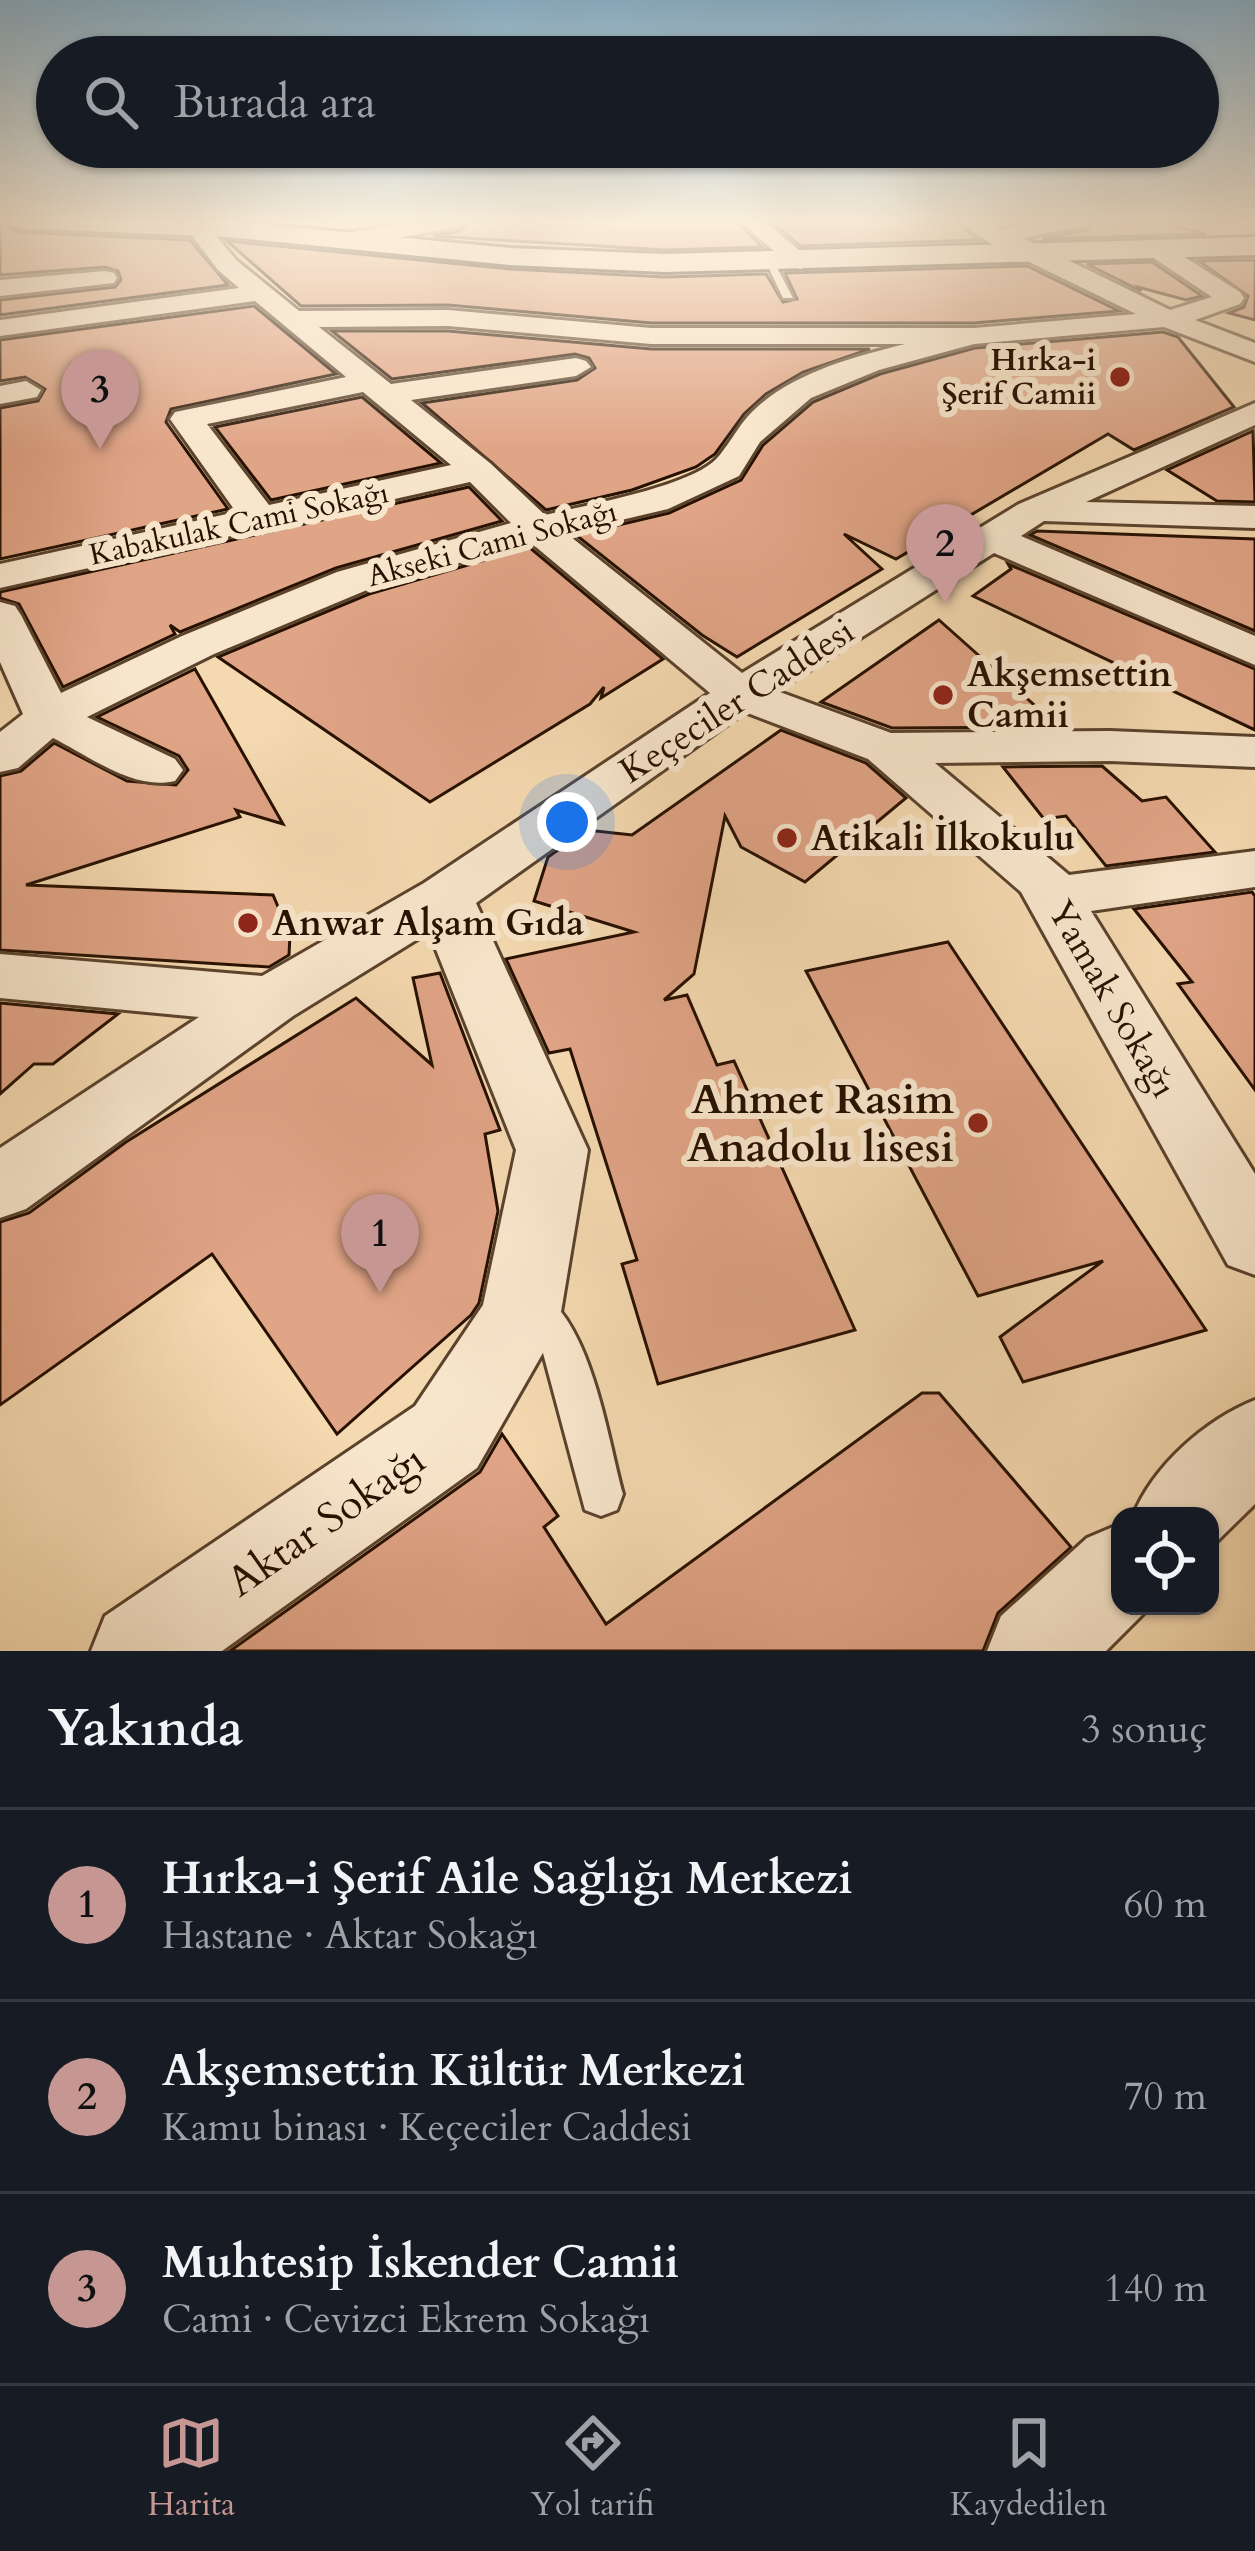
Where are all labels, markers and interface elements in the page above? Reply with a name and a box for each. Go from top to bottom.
search box [36,36,1219,168]
icon: search [78,69,144,135]
text: Burada ara [174,72,376,133]
place label: Hırka-i Şerif Camii [942,340,1096,415]
pin: 3 [61,350,139,449]
marker: Hırka-i Şerif Camii [1107,364,1133,390]
street label: Kabakulak Cami Sokağı [86,472,392,576]
street label: Akseki Cami Sokağı [363,491,621,597]
pin: 2 [906,504,984,603]
street label: Keçeciler Caddesi [610,607,864,795]
place label: Akşemsettin Camii [967,650,1172,740]
marker: Akşemsettin Camii [930,682,956,708]
your location [537,792,597,852]
place label: Atikali İlkokulu [811,814,1075,863]
marker: Atikali İlkokulu [774,825,800,851]
street label: Yamak Sokağı [1036,892,1188,1106]
place label: Anwar Alşam Gıda [272,899,584,948]
marker: Anwar Alşam Gıda [235,910,261,936]
place label: Ahmet Rasim Anadolu lisesi [687,1071,954,1176]
marker: Ahmet Rasim Anadolu lisesi [965,1110,991,1136]
pin: 1 [341,1194,419,1293]
street label: Aktar Sokağı [215,1432,437,1610]
map controls [1111,1507,1219,1615]
button: locate [1111,1507,1219,1615]
text: Yakında [48,1694,243,1764]
text: 3 sonuç [1081,1703,1207,1756]
text: Hırka-i Şerif Aile Sağlığı Merkezi [162,1848,853,1909]
text: 1 [77,1878,97,1931]
text: 60 m [1124,1878,1207,1931]
text: Hastane · Aktar Sokağı [162,1909,538,1962]
text: Akşemsettin Kültür Merkezi [162,2040,745,2101]
text: 2 [77,2070,97,2123]
text: 70 m [1124,2070,1207,2123]
text: Kamu binası · Keçeciler Caddesi [162,2101,692,2154]
text: Muhtesip İskender Camii [162,2232,679,2293]
text: 3 [77,2262,97,2315]
text: 140 m [1104,2262,1207,2315]
text: Cami · Cevizci Ekrem Sokağı [162,2293,650,2346]
tab: Harita [148,2410,235,2527]
tab: Yol tarifi [530,2410,655,2527]
tab: Kaydedilen [950,2410,1107,2527]

